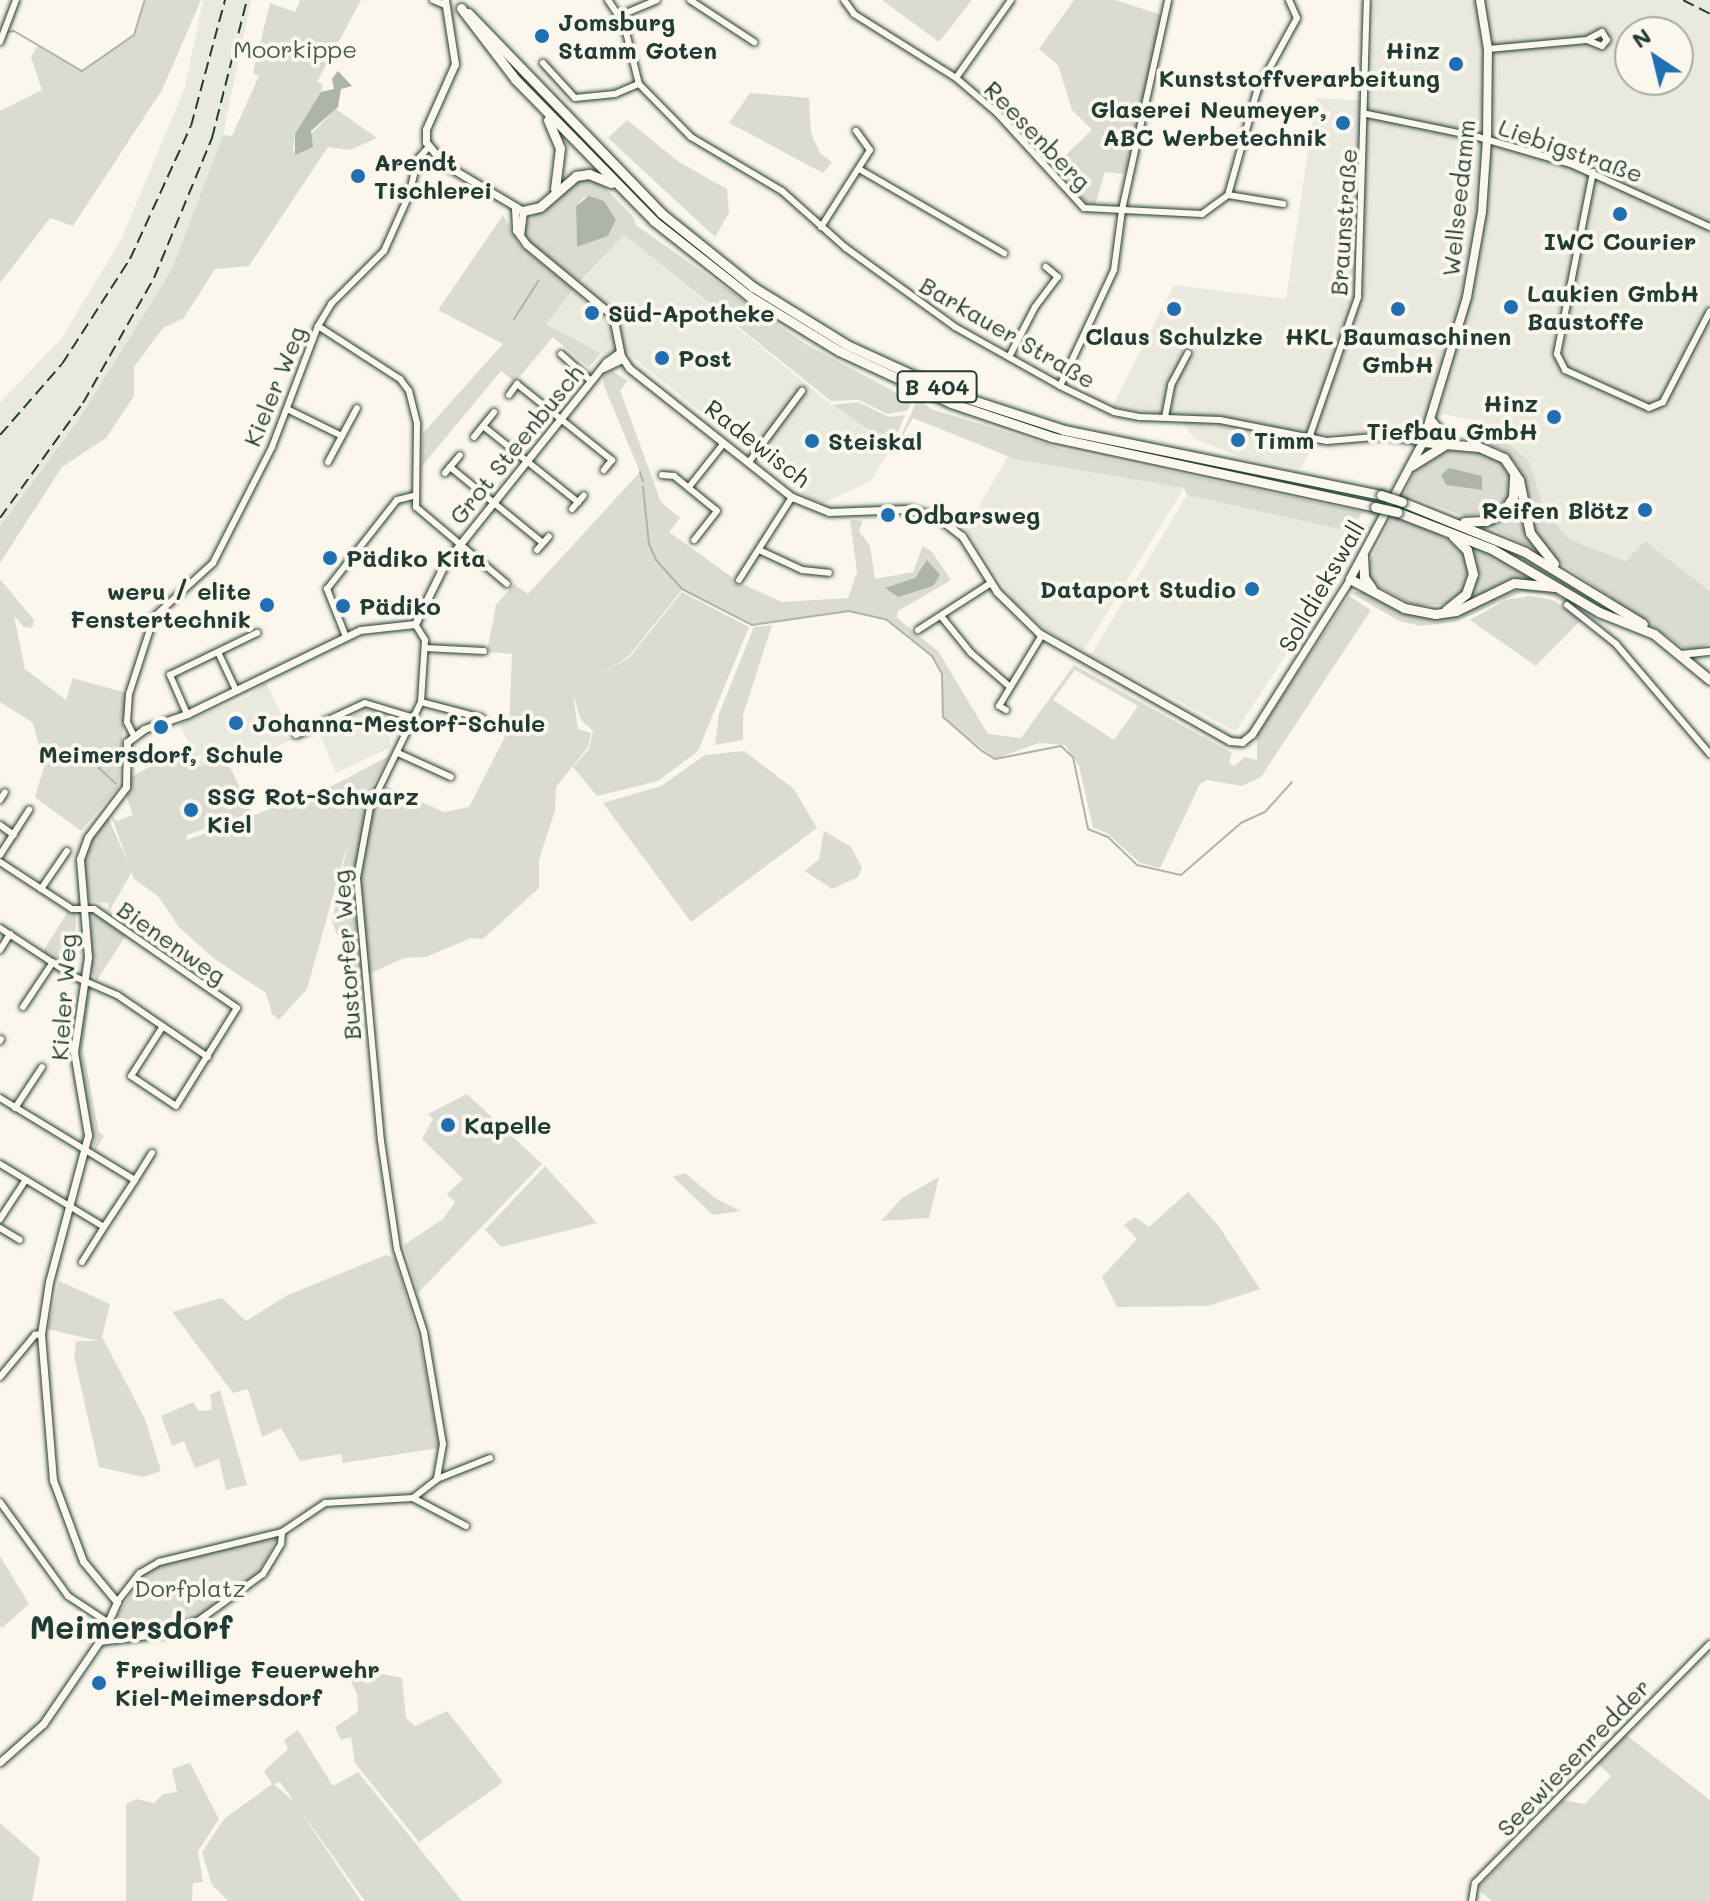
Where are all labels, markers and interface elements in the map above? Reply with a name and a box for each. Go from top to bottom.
place label: Jomsburg Stamm Goten [558,8,717,64]
north arrow [1614,16,1694,96]
text: N [1626,21,1656,54]
marker: Jomsburg Stamm Goten [533,27,551,45]
park label: Moorkippe [233,35,357,63]
place label: Hinz Kunststoffverarbeitung [1159,36,1440,92]
marker: Hinz Kunststoffverarbeitung [1447,55,1465,73]
street label: Reesenberg [979,74,1097,196]
place label: Glaserei Neumeyer, ABC Werbetechnik [1091,95,1327,151]
street label: Liebigstraße [1495,112,1647,188]
marker: Glaserei Neumeyer, ABC Werbetechnik [1334,114,1352,132]
street label: Wellseedamm [1435,118,1481,278]
street label: Braunstraße [1323,147,1363,297]
place label: Arendt Tischlerei [374,148,492,204]
marker: Arendt Tischlerei [349,167,367,185]
marker: IWC Courier [1611,205,1629,223]
place label: IWC Courier [1544,227,1696,255]
street label: Barkauer Straße [915,270,1101,394]
place label: Laukien GmbH Baustoffe [1527,279,1699,335]
marker: Laukien GmbH Baustoffe [1502,298,1520,316]
place label: Süd-Apotheke [608,299,775,327]
marker: Claus Schulzke [1165,300,1183,318]
marker: HKL Baumaschinen GmbH [1389,300,1407,318]
marker: Süd-Apotheke [583,304,601,322]
street label: Kieler Weg [237,322,311,450]
place label: Claus Schulzke [1085,322,1263,350]
place label: HKL Baumaschinen GmbH [1285,322,1511,378]
place label: Post [678,344,732,372]
marker: Post [653,349,671,367]
street label: Grot Steenbusch [443,358,589,530]
road number: B 404 [895,369,979,405]
place label: Hinz Tiefbau GmbH [1367,389,1538,445]
street label: Radewisch [700,393,816,493]
marker: Hinz Tiefbau GmbH [1545,408,1563,426]
place label: Timm [1254,426,1314,454]
place label: Steiskal [828,427,922,455]
marker: Timm [1229,431,1247,449]
marker: Steiskal [803,432,821,450]
place label: Reifen Blötz [1482,496,1629,524]
place label: Odbarsweg [904,501,1040,529]
marker: Reifen Blötz [1636,501,1654,519]
marker: Odbarsweg [879,506,897,524]
street label: Solldiekswall [1272,515,1370,657]
place label: Pädiko Kita [346,544,486,572]
marker: Pädiko Kita [321,549,339,567]
place label: Dataport Studio [1040,575,1236,603]
place label: weru / elite Fenstertechnik [70,577,251,633]
marker: Dataport Studio [1243,580,1261,598]
place label: Pädiko [359,592,441,620]
marker: weru / elite Fenstertechnik [258,596,276,614]
marker: Pädiko [334,597,352,615]
place label: Johanna-Mestorf-Schule [252,709,545,737]
marker: Johanna-Mestorf-Schule [227,714,245,732]
marker: Meimersdorf, Schule [152,718,170,736]
place label: Meimersdorf, Schule [39,740,283,768]
place label: SSG Rot-Schwarz Kiel [207,782,419,838]
marker: SSG Rot-Schwarz Kiel [182,801,200,819]
street label: Bustorfer Weg [326,869,366,1041]
street label: Bienenweg [112,894,232,990]
street label: Kieler Weg [44,933,82,1061]
place label: Kapelle [464,1111,551,1139]
marker: Kapelle [439,1116,457,1134]
park label: Dorfplatz [134,1574,246,1602]
district label: Meimersdorf [29,1607,233,1645]
place label: Freiwillige Feuerwehr Kiel-Meimersdorf [115,1655,380,1711]
street label: Seewiesenredder [1490,1672,1656,1842]
marker: Freiwillige Feuerwehr Kiel-Meimersdorf [90,1674,108,1692]

